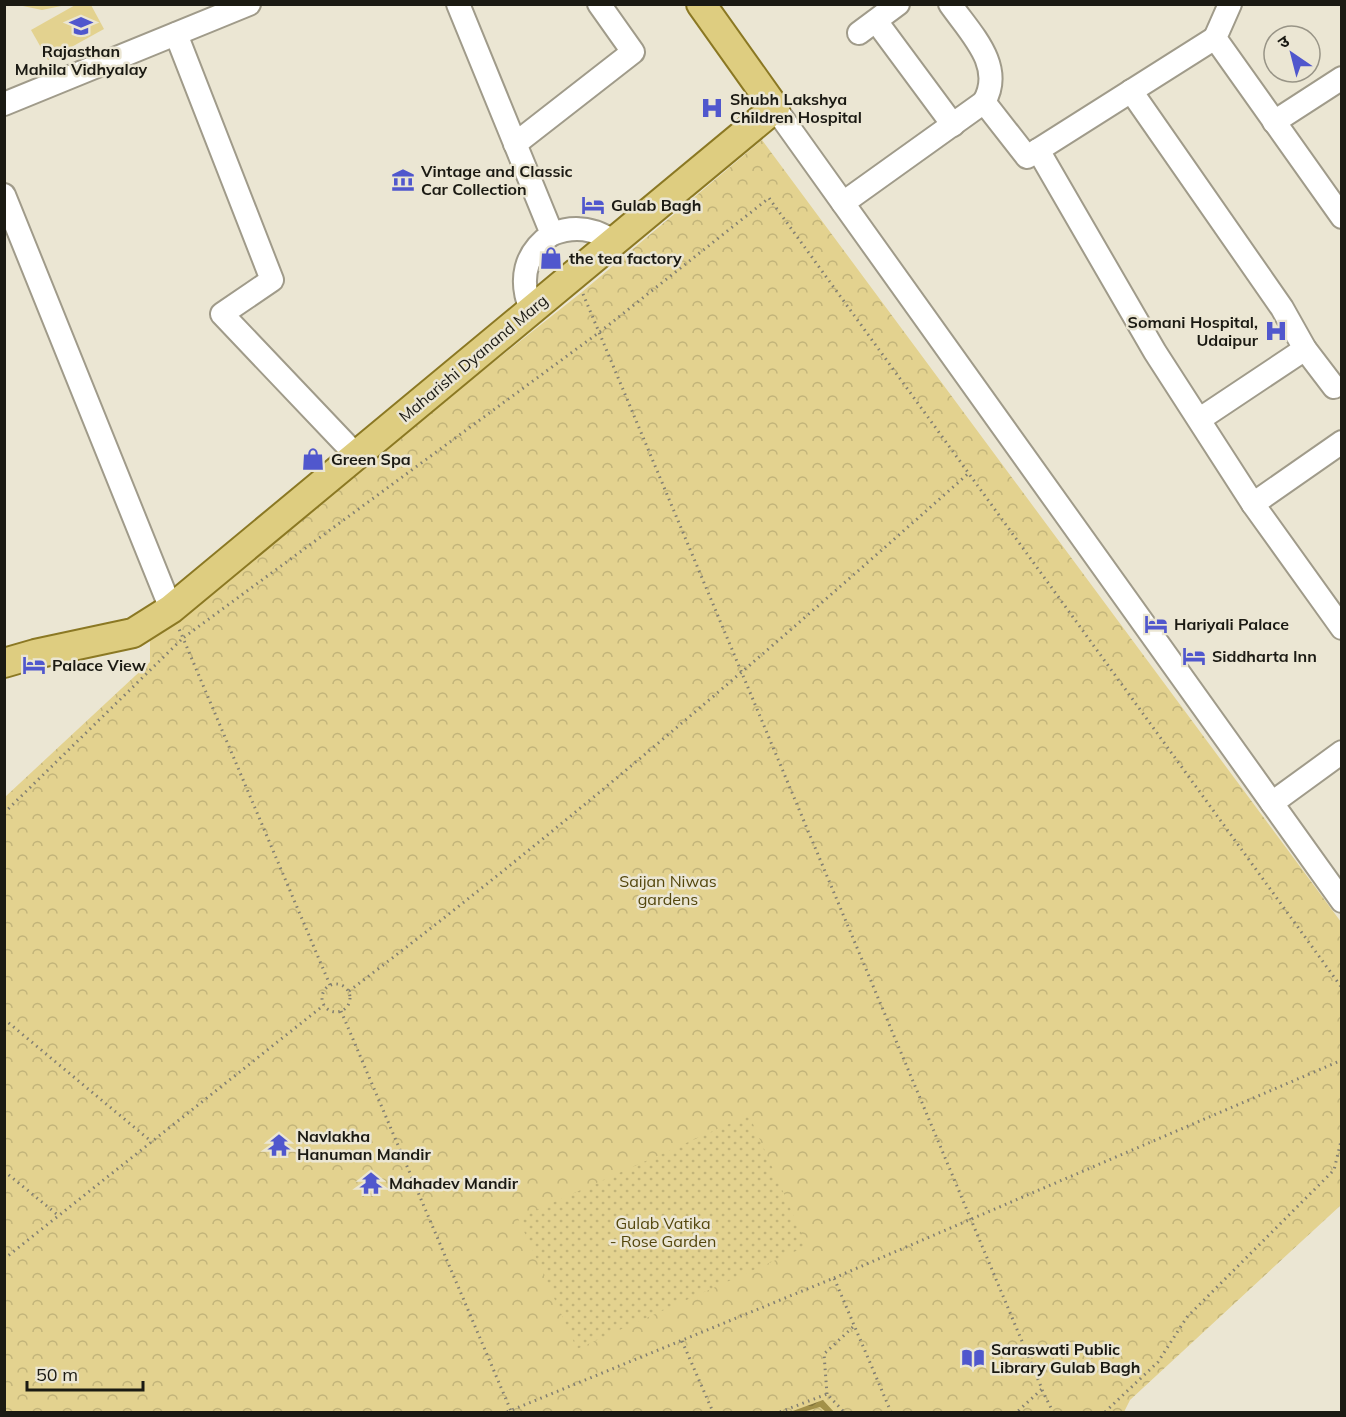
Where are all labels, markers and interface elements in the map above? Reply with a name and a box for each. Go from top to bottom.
school or university icon: Rajasthan Mahila Vidhyalay [68,13,94,39]
north arrow [1262,24,1322,84]
text: उ [1274,30,1293,53]
place label: Rajasthan Mahila Vidhyalay [15,41,148,79]
place label: Shubh Lakshya Children Hospital [730,89,862,127]
hospital icon: Shubh Lakshya Children Hospital [699,95,725,121]
place label: Vintage and Classic Car Collection [420,161,573,199]
museum icon: Vintage and Classic Car Collection [390,167,416,193]
hotel icon: Gulab Bagh [580,192,606,218]
place label: Gulab Bagh [611,195,701,215]
shop icon: the tea factory [538,245,564,271]
place label: the tea factory [569,248,682,268]
street label: Maharishi Dyanand Marg [395,290,551,426]
place label: Somani Hospital, Udaipur [1128,312,1259,350]
hospital icon: Somani Hospital, Udaipur [1263,318,1289,344]
shop icon: Green Spa [300,446,326,472]
place label: Green Spa [331,449,411,469]
hotel icon: Hariyali Palace [1143,611,1169,637]
place label: Hariyali Palace [1174,614,1289,634]
hotel icon: Siddharta Inn [1181,643,1207,669]
place label: Siddharta Inn [1212,646,1317,666]
hotel icon: Palace View [21,652,47,678]
place label: Palace View [52,655,146,675]
park label: Saijan Niwas gardens [619,871,717,909]
place label: Navlakha Hanuman Mandir [297,1126,431,1164]
temple icon: Navlakha Hanuman Mandir [266,1132,292,1158]
temple icon: Mahadev Mandir [358,1170,384,1196]
place label: Mahadev Mandir [389,1173,519,1193]
park label: Gulab Vatika - Rose Garden [610,1213,716,1251]
place label: Saraswati Public Library Gulab Bagh [991,1339,1140,1377]
library icon: Saraswati Public Library Gulab Bagh [960,1345,986,1371]
scale bar [27,1354,142,1392]
text: 50 m [36,1363,78,1386]

